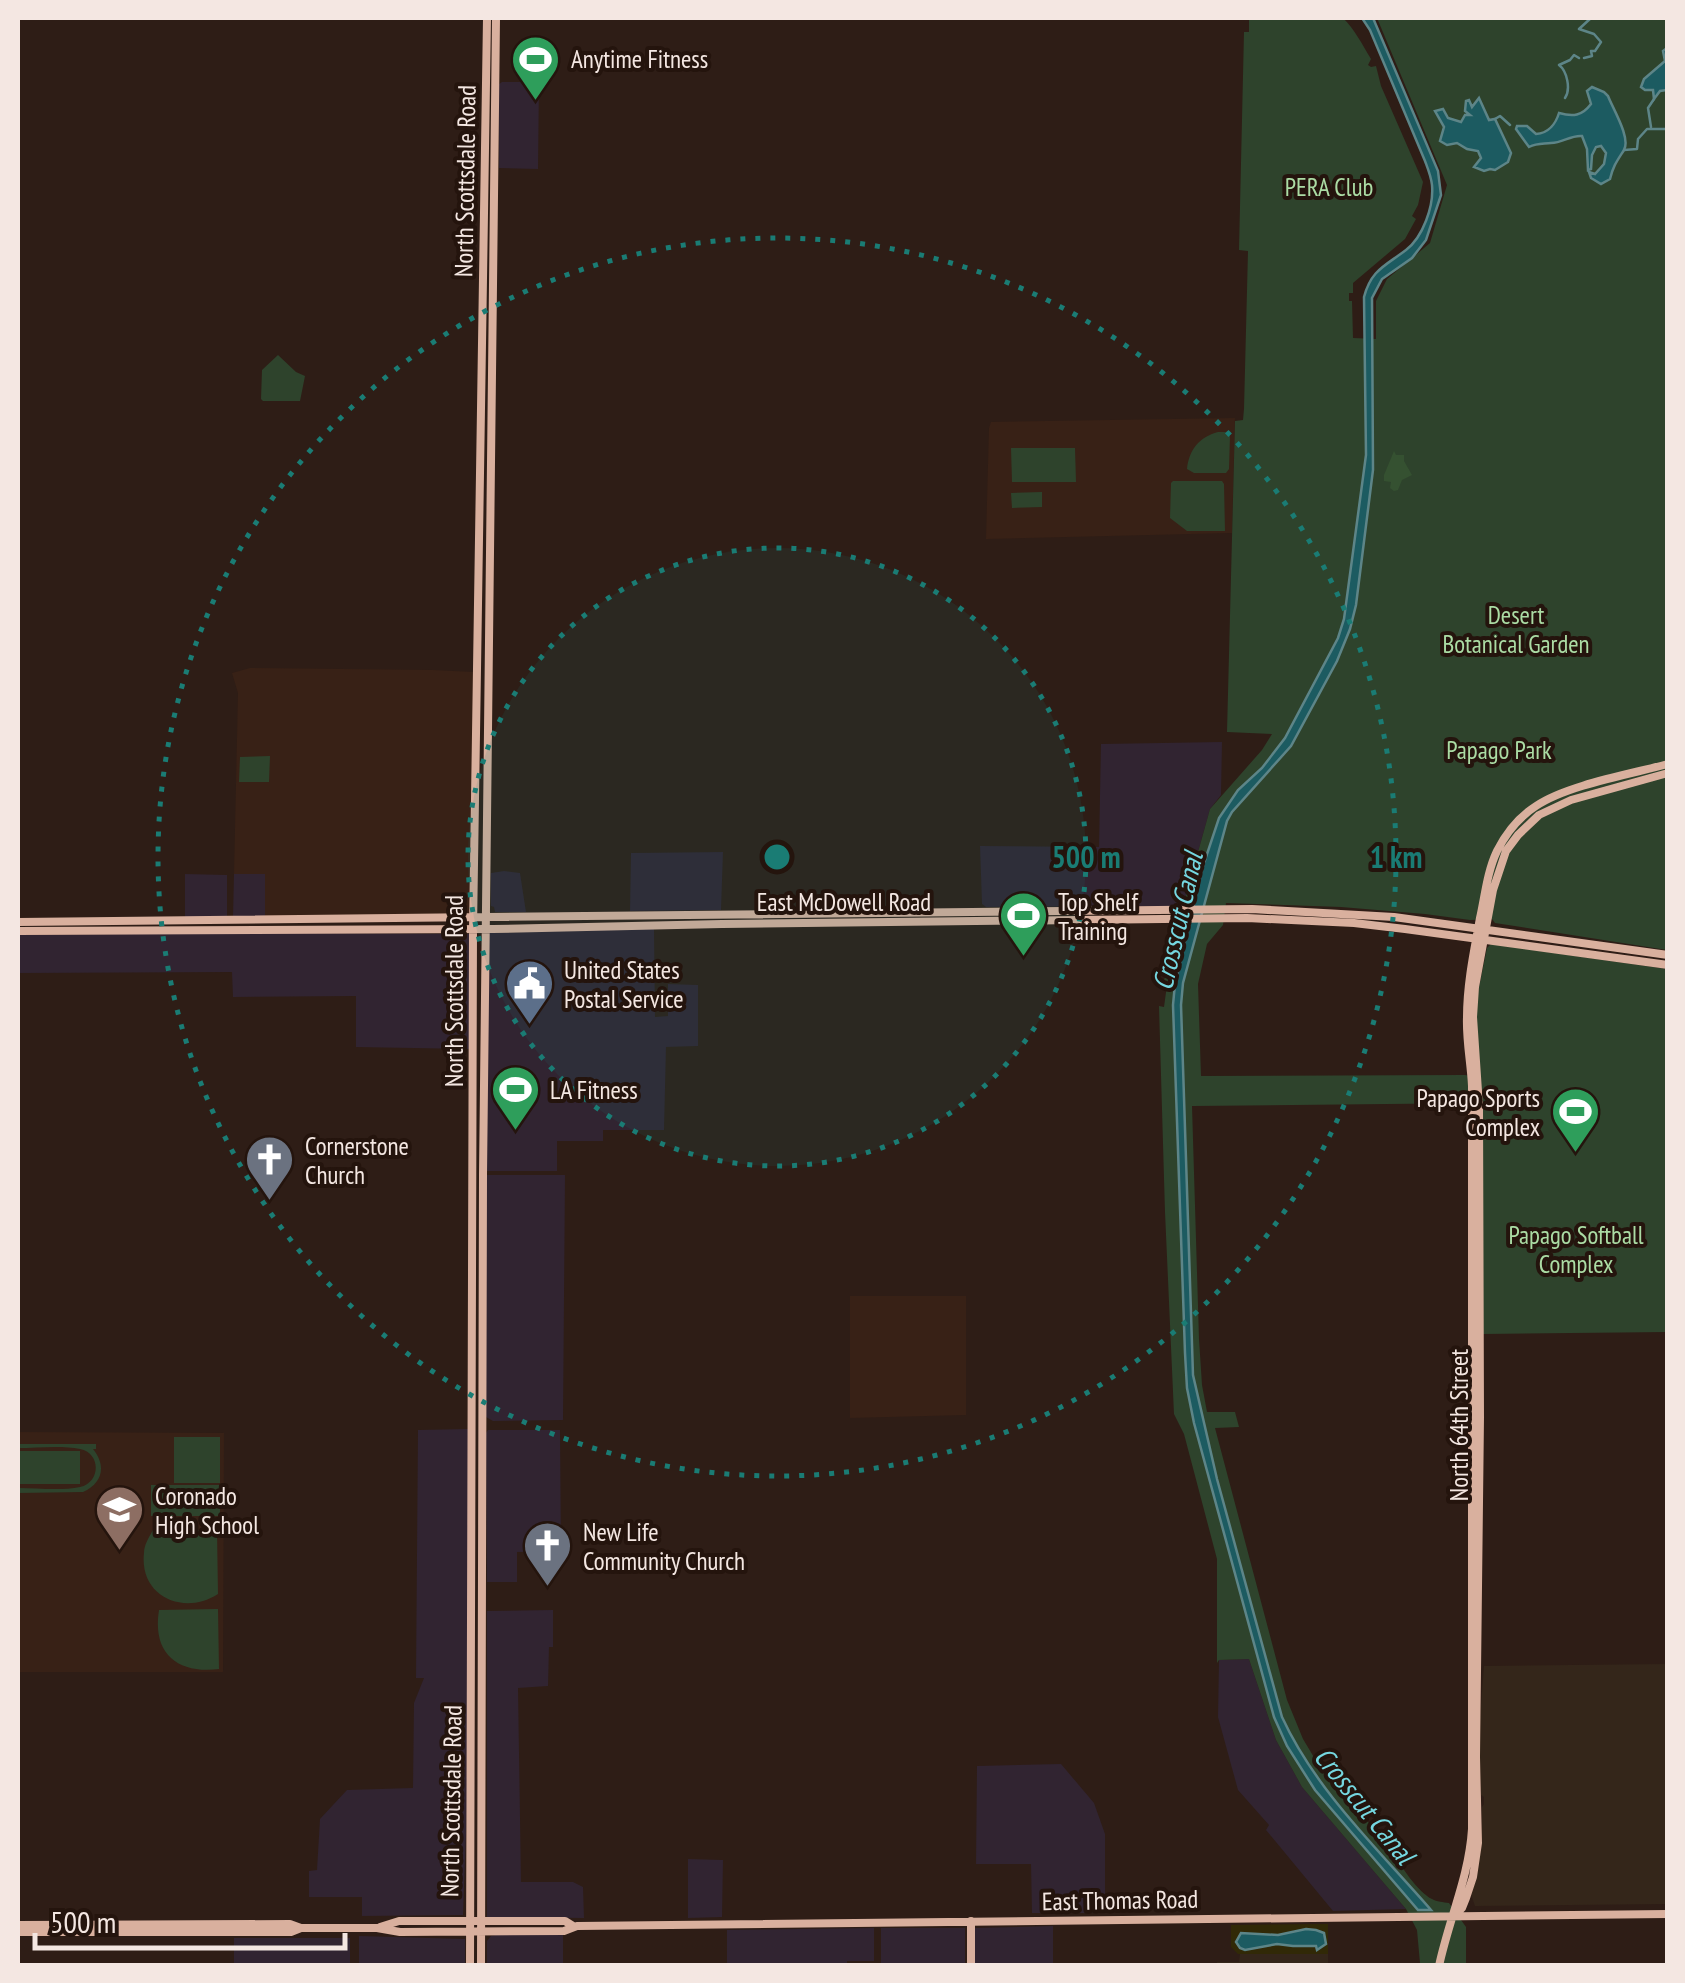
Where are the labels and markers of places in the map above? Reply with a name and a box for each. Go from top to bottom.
sports icon: Anytime Fitness [510,33,562,101]
place label: Anytime Fitness [571,43,708,75]
centre of rings [759,839,795,875]
place label: Top Shelf Training [1058,886,1139,947]
sports icon: Top Shelf Training [997,890,1049,958]
place label: United States Postal Service [564,954,684,1015]
public building icon: United States Postal Service [503,958,555,1026]
sports icon: LA Fitness [489,1064,541,1132]
place label: LA Fitness [550,1074,638,1106]
place label: Papago Sports Complex [1416,1082,1540,1143]
sports icon: Papago Sports Complex [1549,1086,1601,1154]
place label: Cornerstone Church [305,1130,409,1191]
church icon: Cornerstone Church [244,1134,296,1202]
place label: Coronado High School [155,1480,259,1541]
school or university icon: Coronado High School [94,1484,146,1552]
place label: New Life Community Church [583,1516,745,1577]
church icon: New Life Community Church [522,1520,574,1588]

